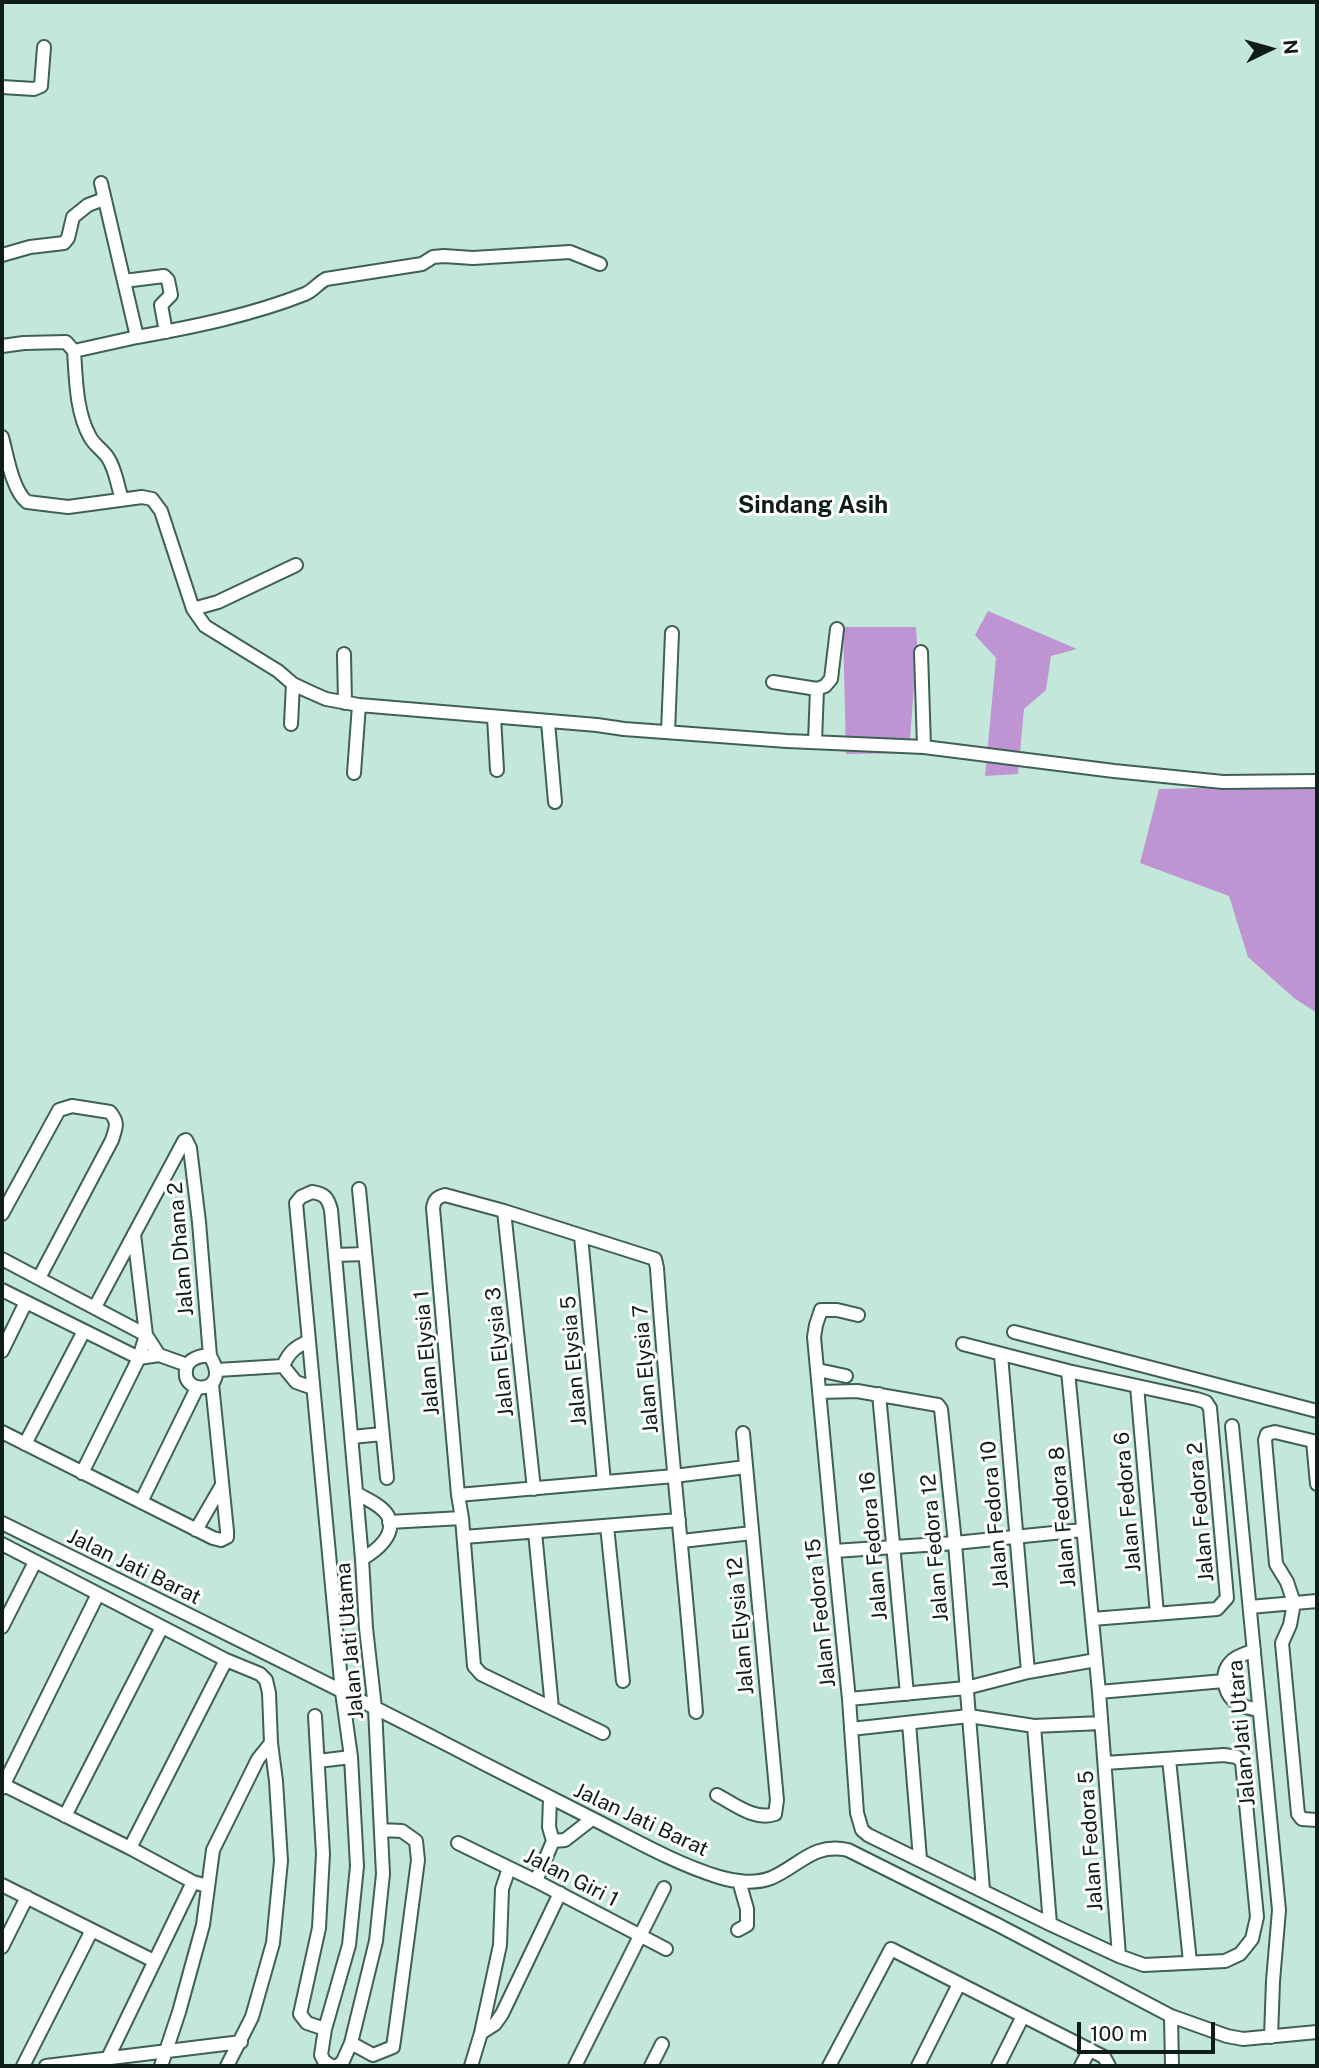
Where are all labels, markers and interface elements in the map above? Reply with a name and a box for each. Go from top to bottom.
north arrow [1235,14,1305,84]
text: N [1279,39,1303,56]
district label: Sindang Asih [738,492,888,520]
street label: Jalan Dhana 2 [163,1181,199,1317]
street label: Jalan Elysia 3 [481,1286,519,1418]
street label: Jalan Elysia 1 [409,1289,445,1417]
street label: Jalan Elysia 5 [556,1295,592,1427]
street label: Jalan Elysia 7 [628,1303,664,1435]
street label: Jalan Fedora 6 [1109,1431,1147,1573]
street label: Jalan Fedora 10 [976,1440,1014,1590]
street label: Jalan Fedora 2 [1182,1441,1220,1583]
street label: Jalan Fedora 8 [1044,1445,1082,1589]
street label: Jalan Fedora 16 [855,1470,893,1622]
street label: Jalan Fedora 12 [916,1473,954,1623]
street label: Jalan Jati Barat [63,1524,205,1610]
street label: Jalan Fedora 15 [801,1537,841,1689]
street label: Jalan Elysia 12 [722,1556,760,1696]
street label: Jalan Jati Utama [331,1562,369,1720]
street label: Jalan Jati Utara [1223,1659,1261,1807]
street label: Jalan Fedora 5 [1074,1770,1108,1912]
street label: Jalan Jati Barat [570,1778,712,1862]
street label: Jalan Giri 1 [520,1843,622,1913]
scale bar [1081,2008,1219,2052]
text: 100 m [1090,2021,1147,2046]

